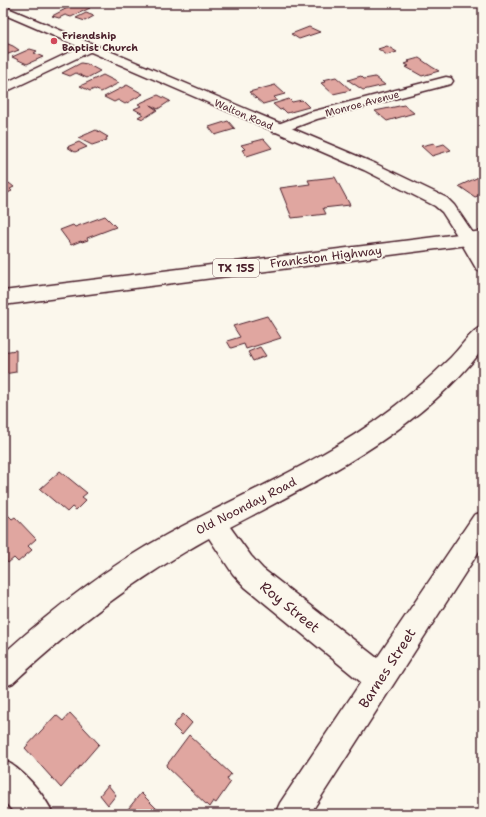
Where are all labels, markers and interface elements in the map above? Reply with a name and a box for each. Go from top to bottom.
place label: Friendship Baptist Church [62,29,138,54]
marker: Friendship Baptist Church [49,36,59,46]
street label: Monroe Avenue [324,87,401,120]
street label: Walton Road [212,96,276,133]
street label: Frankston Highway [269,242,383,272]
road number: TX 155 [213,259,259,277]
street label: Old Noonday Road [193,474,299,538]
street label: Roy Street [256,577,324,637]
street label: Barnes Street [354,625,420,711]

